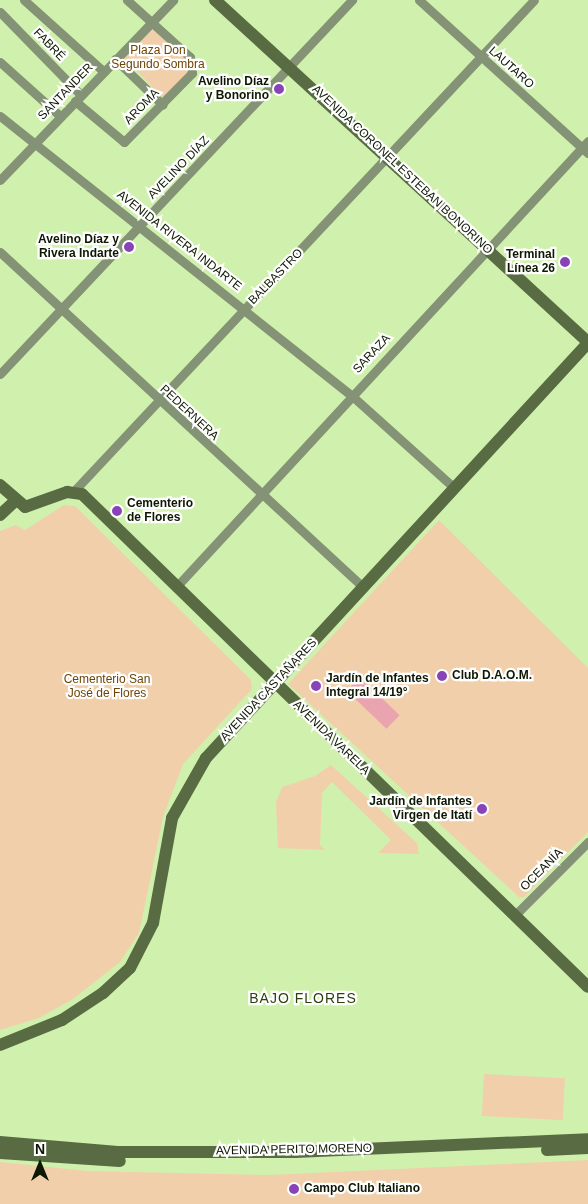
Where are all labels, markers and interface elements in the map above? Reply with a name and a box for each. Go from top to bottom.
street label: FABRÉ [30,26,68,64]
park label: Plaza Don Segundo Sombra [111,44,205,72]
street label: LAUTARO [485,44,537,92]
street label: SANTANDER [35,61,97,123]
place label: Avelino Díaz y Bonorino [198,75,269,103]
street label: AVENIDA CORONEL ESTEBAN BONORINO [308,82,496,258]
marker: Avelino Díaz y Bonorino [273,83,285,95]
street label: AROMA [122,86,162,128]
street label: AVELINO DÍAZ [145,134,213,202]
street label: AVENIDA RIVERA INDARTE [113,187,245,295]
place label: Avelino Díaz y Rivera Indarte [38,233,119,261]
marker: Avelino Díaz y Rivera Indarte [123,241,135,253]
street label: BALBASTRO [246,246,306,308]
place label: Terminal Línea 26 [506,248,555,276]
marker: Terminal Línea 26 [559,256,571,268]
street label: SARAZA [350,332,394,376]
street label: PEDERNERA [157,382,221,444]
place label: Cementerio de Flores [127,497,193,525]
marker: Cementerio de Flores [111,505,123,517]
street label: AVENIDA CASTAÑARES [217,636,321,744]
place label: Club D.A.O.M. [452,669,532,683]
marker: Club D.A.O.M. [436,670,448,682]
place label: Jardín de Infantes Integral 14/19° [326,672,429,700]
park label: Cementerio San José de Flores [64,673,150,701]
marker: Jardín de Infantes Integral 14/19° [310,680,322,692]
street label: AVENIDA VARELA [289,698,373,778]
place label: Jardín de Infantes Virgen de Itatí [369,795,472,823]
marker: Jardín de Infantes Virgen de Itatí [476,803,488,815]
street label: OCEANÍA [518,846,566,894]
district label: BAJO FLORES [248,990,358,1006]
north arrow [15,1139,65,1189]
text: N [35,1141,45,1157]
street label: AVENIDA PERITO MORENO [215,1141,373,1159]
place label: Campo Club Italiano [304,1182,420,1196]
marker: Campo Club Italiano [288,1183,300,1195]

